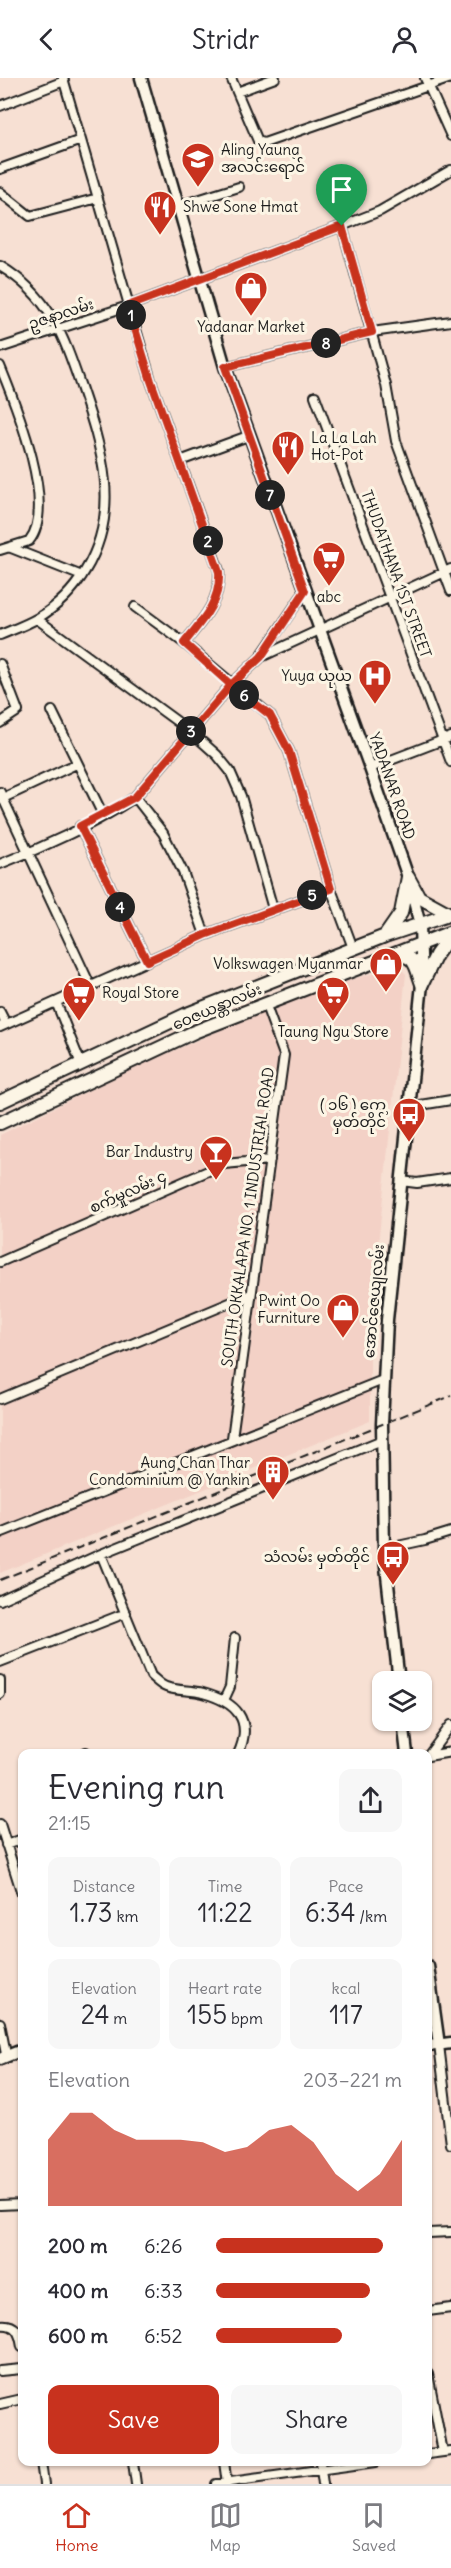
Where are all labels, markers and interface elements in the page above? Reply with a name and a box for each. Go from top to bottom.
text: Stridr [192,22,259,56]
icon: back [30,23,63,56]
icon: person [388,23,421,56]
place label: Aling Yaung အလင်းရောင် [221,140,305,179]
school or university icon: Aling Yaung အလင်းရောင် [180,141,216,188]
pin [316,164,367,226]
icon: arrive [325,173,358,206]
restaurant icon: Shwe Sone Hmat [142,189,178,236]
place label: Shwe Sone Hmat [183,197,298,216]
shop icon: Yadanar Market [233,270,269,317]
street label: ဥဇနာလမ်း [26,294,97,336]
pin: 1 [116,300,146,330]
text: 1 [128,305,134,325]
place label: Yadanar Market [197,317,305,336]
pin: 8 [311,328,341,358]
text: 8 [321,333,331,353]
place label: La La Lah Hot-Pot [311,428,377,464]
restaurant icon: La La Lah Hot-Pot [270,429,306,476]
pin: 7 [255,480,285,510]
text: 7 [266,485,274,505]
street label: THUDATHANA 1ST STREET [357,487,436,660]
pin: 2 [193,526,223,556]
text: 2 [204,531,212,551]
supermarket icon: abc [311,540,347,587]
place label: abc [317,587,342,606]
hospital icon: Yuya ယုယ [357,658,393,705]
place label: Yuya ယုယ [281,666,352,688]
pin: 6 [229,680,259,710]
text: 6 [239,685,249,705]
pin: 3 [176,716,206,746]
text: 3 [186,721,196,741]
street label: YADANAR ROAD [365,730,420,842]
pin: 5 [297,880,327,910]
text: 5 [307,885,317,905]
pin: 4 [105,892,135,922]
text: 4 [115,897,125,917]
shop icon: Volkswagen Myanmar [368,946,404,993]
place label: Volkswagen Myanmar [213,954,363,973]
supermarket icon: Royal Store [61,975,97,1022]
supermarket icon: Taung Ngu Store [315,975,351,1022]
street label: ဝေဇယန္တာလမ်း [169,979,265,1037]
place label: Royal Store [102,983,179,1002]
place label: Taung Ngu Store [277,1022,389,1041]
street label: SOUTH OKKALAPA NO. 1 INDUSTRIAL ROAD [217,1066,278,1368]
place label: ( ၁၆ ) ကွေ့ မှတ်တိုင် [320,1095,388,1134]
bus stop icon: ( ၁၆ ) ကွေ့ မှတ်တိုင် [391,1096,427,1143]
bar icon: Bar Industry [198,1134,234,1181]
place label: Bar Industry [106,1142,193,1161]
street label: စက်မှုလမ်း ၄ [86,1166,170,1220]
street label: အောင်ဇေယျလမ်း [359,1243,391,1359]
place label: Pwint Oo Furniture [258,1291,320,1327]
shop icon: Pwint Oo Furniture [325,1292,361,1339]
place label: Aung Chan Thar Condominium @ Yankin [89,1453,250,1489]
building icon: Aung Chan Thar Condominium @ Yankin [255,1454,291,1501]
bus stop icon: သံလမ်း မှတ်တိုင် [375,1539,411,1586]
place label: သံလမ်း မှတ်တိုင် [264,1547,370,1569]
map controls [372,1671,432,1731]
button: layers [372,1671,432,1731]
text: Evening run [48,1766,224,1808]
button: share [339,1769,402,1832]
text: 21:15 [48,1810,91,1835]
text: Distance [73,1876,135,1896]
text: Time [208,1876,242,1896]
text: Pace [329,1876,363,1896]
text: 1.73 [69,1896,113,1929]
text: 11:22 [197,1896,253,1929]
text: 6:34 [305,1896,355,1929]
text: km [113,1906,139,1926]
text: /km [355,1906,387,1926]
text: Elevation [71,1978,137,1998]
text: Heart rate [188,1978,262,1998]
text: kcal [332,1978,360,1998]
text: 24 [81,1998,110,2031]
text: 155 [187,1998,227,2031]
text: 117 [329,1998,363,2031]
text: m [110,2008,127,2028]
text: bpm [227,2008,263,2028]
text: Elevation [48,2067,130,2092]
text: 203–221 m [303,2067,402,2092]
text: 200 m [48,2233,108,2258]
text: 6:26 [144,2233,183,2258]
text: 400 m [48,2278,108,2303]
text: 6:33 [144,2278,183,2303]
text: 600 m [48,2323,108,2348]
text: 6:52 [144,2323,183,2348]
button: Save [48,2385,219,2454]
button: Share [231,2385,402,2454]
tab: Home [55,2499,98,2555]
tab: Map [209,2499,242,2555]
tab: Saved [352,2499,396,2555]

